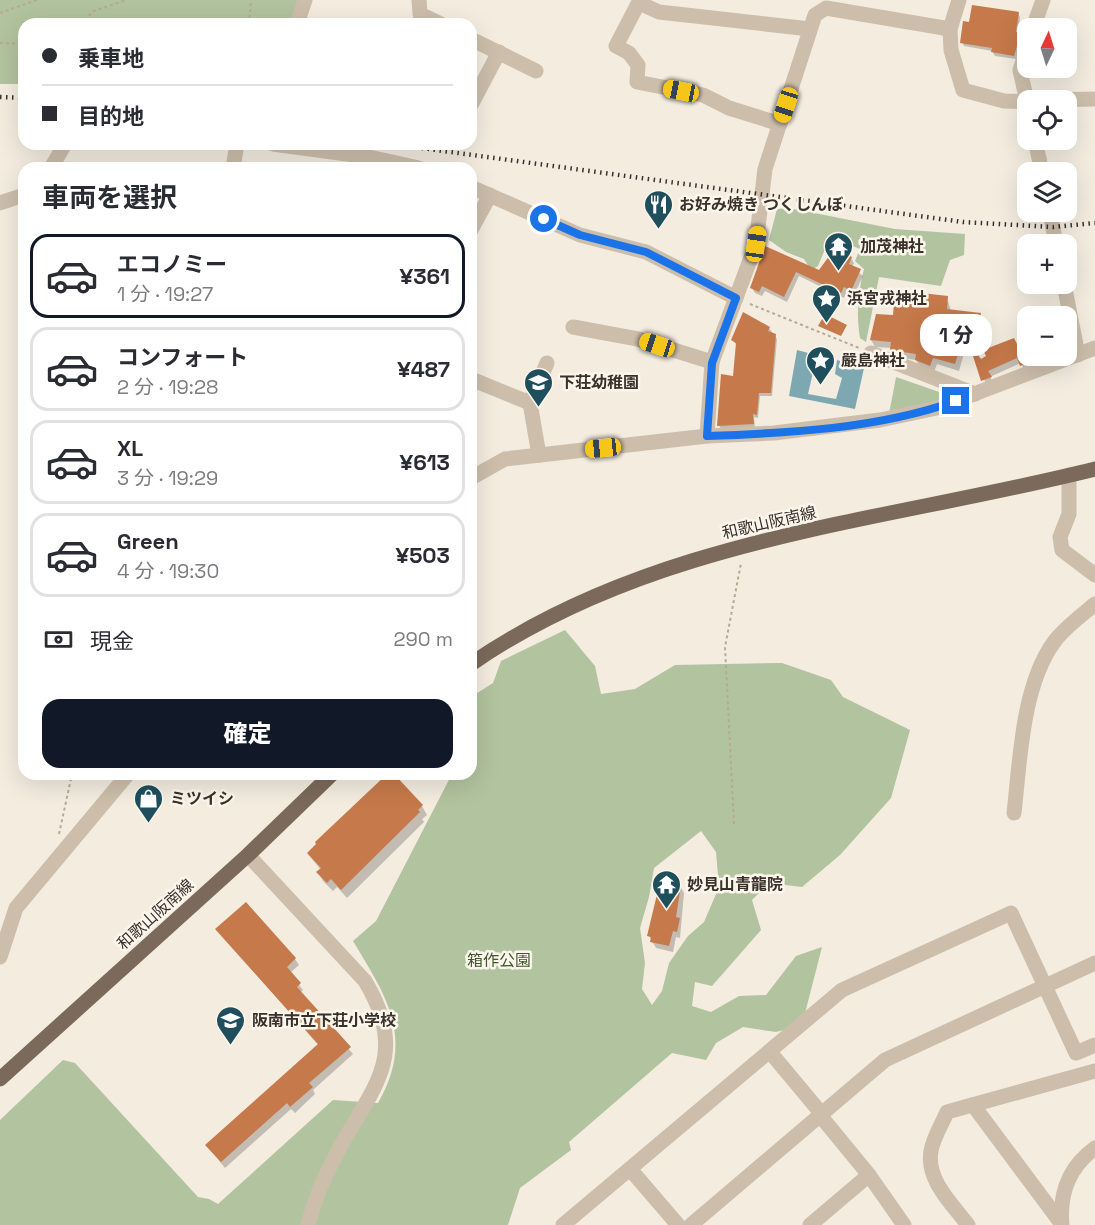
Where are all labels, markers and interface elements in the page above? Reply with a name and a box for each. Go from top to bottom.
north arrow [1017,18,1077,78]
map controls [1017,18,1077,366]
text: 乗車地 [78,44,144,72]
car [662,79,700,103]
car [772,85,800,125]
button: locate [1017,90,1077,150]
text: 目的地 [78,102,144,130]
button: layers [1017,162,1077,222]
text: 車両を選択 [42,180,177,215]
restaurant icon: お好み焼き つくしんぼ [642,188,674,230]
place label: お好み焼き つくしんぼ [679,194,843,215]
route start [530,205,557,232]
car [745,225,767,263]
temple icon: 加茂神社 [823,230,855,272]
button: + [1017,234,1077,294]
place label: 加茂神社 [860,236,924,257]
icon: car [45,249,99,303]
text: エコノミー [117,250,227,278]
text: ¥361 [400,262,450,290]
text: 1 分 · 19:27 [117,281,213,307]
place icon: 浜宮戎神社 [810,282,842,324]
place label: 浜宮戎神社 [847,288,927,309]
button: − [1017,306,1077,366]
callout: 1 分 [920,314,992,356]
text: 1 分 [939,322,973,348]
car [637,331,677,359]
icon: car [45,342,99,396]
text: コンフォート [117,343,248,371]
place icon: 嚴島神社 [804,344,836,386]
place label: 嚴島神社 [841,350,905,371]
text: ¥487 [397,355,450,383]
school or university icon: 下荘幼稚園 [522,366,554,408]
place label: 下荘幼稚園 [559,372,639,393]
text: 2 分 · 19:28 [117,374,218,400]
route end [942,387,969,414]
text: XL [117,434,143,462]
icon: car [45,435,99,489]
car [584,437,622,459]
text: ¥613 [400,448,450,476]
text: 3 分 · 19:29 [117,465,218,491]
street label: 和歌山阪南線 [720,501,818,544]
text: Green [117,527,179,555]
icon: car [45,528,99,582]
text: ¥503 [396,541,450,569]
text: 4 分 · 19:30 [117,558,219,584]
icon: cash [42,623,75,656]
text: 290 m [394,626,453,652]
text: 現金 [90,627,134,655]
button: 確定 [42,699,453,768]
shop icon: ミツイシ [133,782,165,824]
place label: ミツイシ [170,788,234,809]
temple icon: 妙見山青龍院 [650,868,682,910]
street label: 和歌山阪南線 [113,874,198,954]
place label: 妙見山青龍院 [687,874,783,895]
park label: 箱作公園 [467,950,531,971]
school or university icon: 阪南市立下荘小学校 [215,1004,247,1046]
place label: 阪南市立下荘小学校 [252,1010,396,1031]

